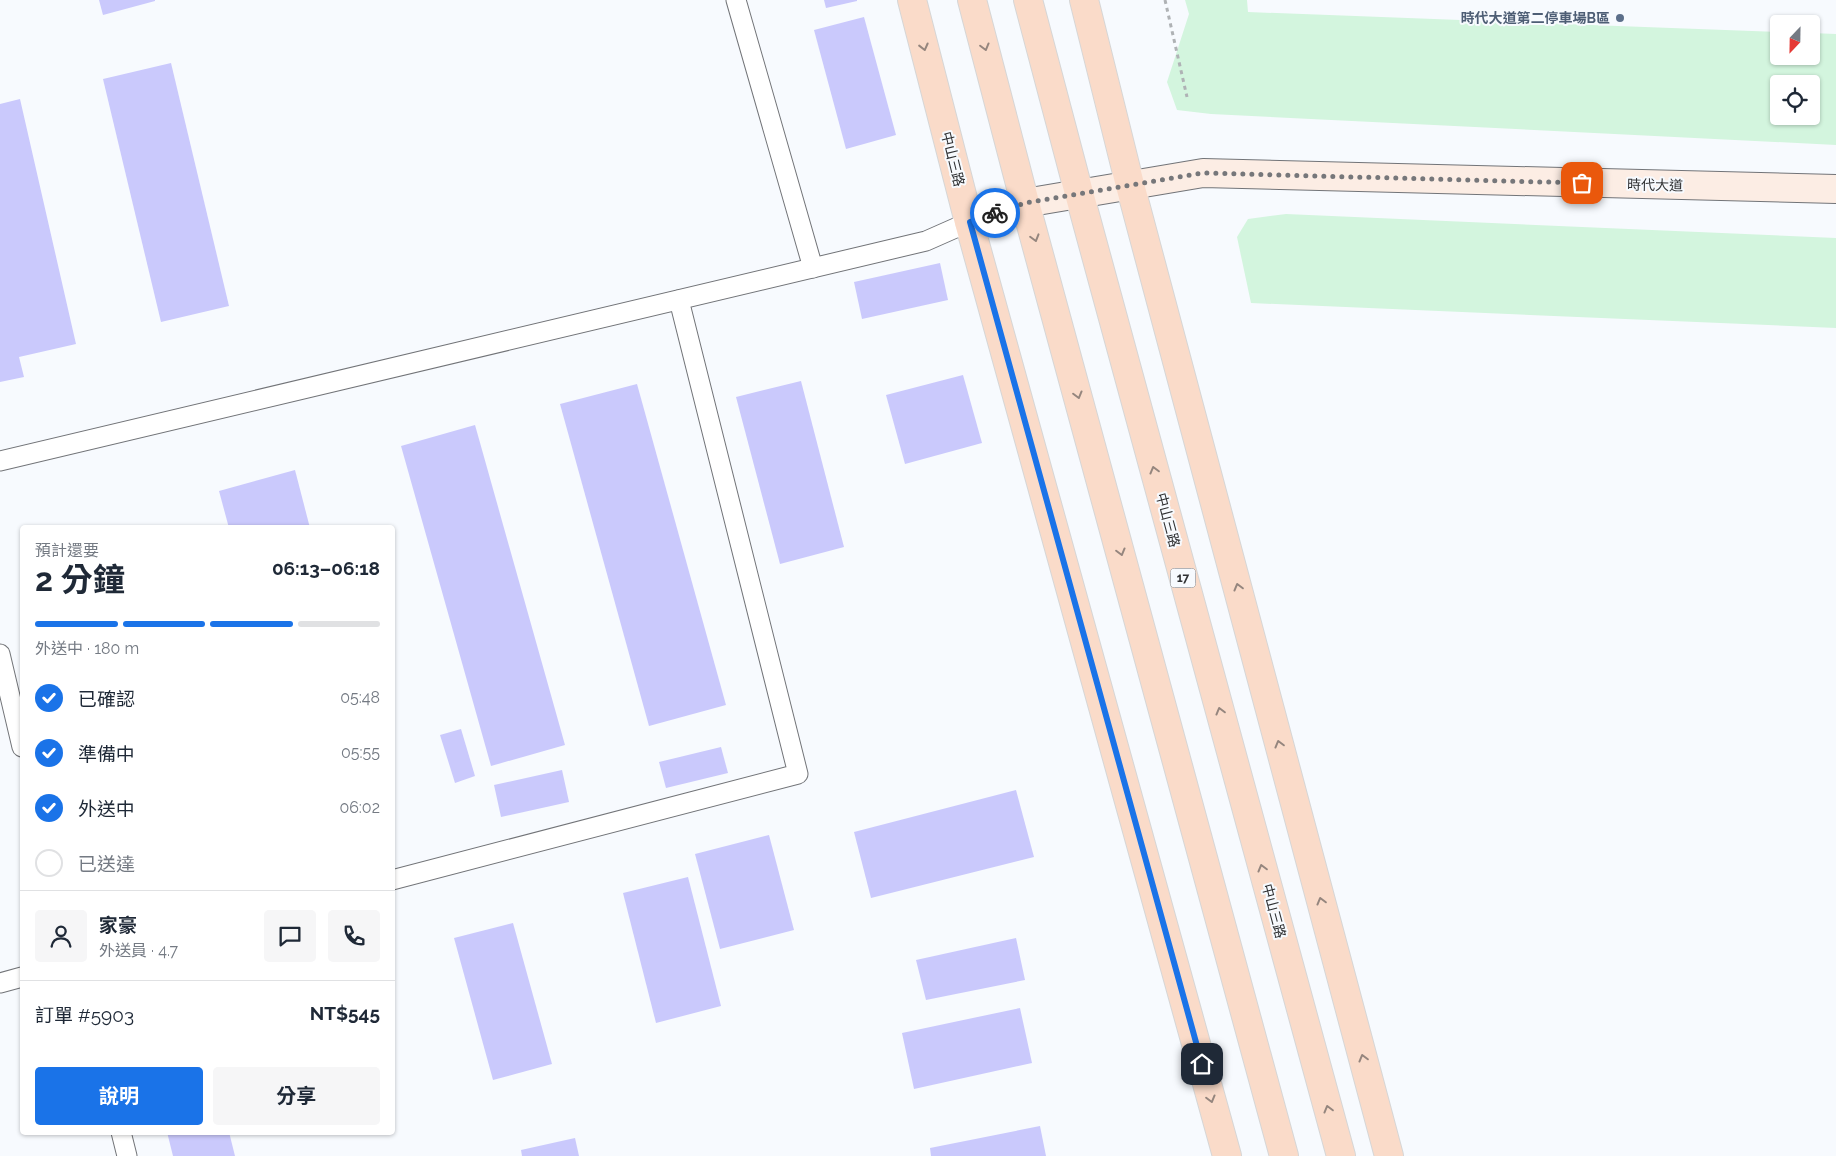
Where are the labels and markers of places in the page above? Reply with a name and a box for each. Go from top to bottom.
place label: 時代大道第二停車場B區 [1460,10,1610,26]
marker: 時代大道第二停車場B區 [1614,12,1626,24]
pin [1561,162,1603,204]
pin [1181,1043,1223,1085]

